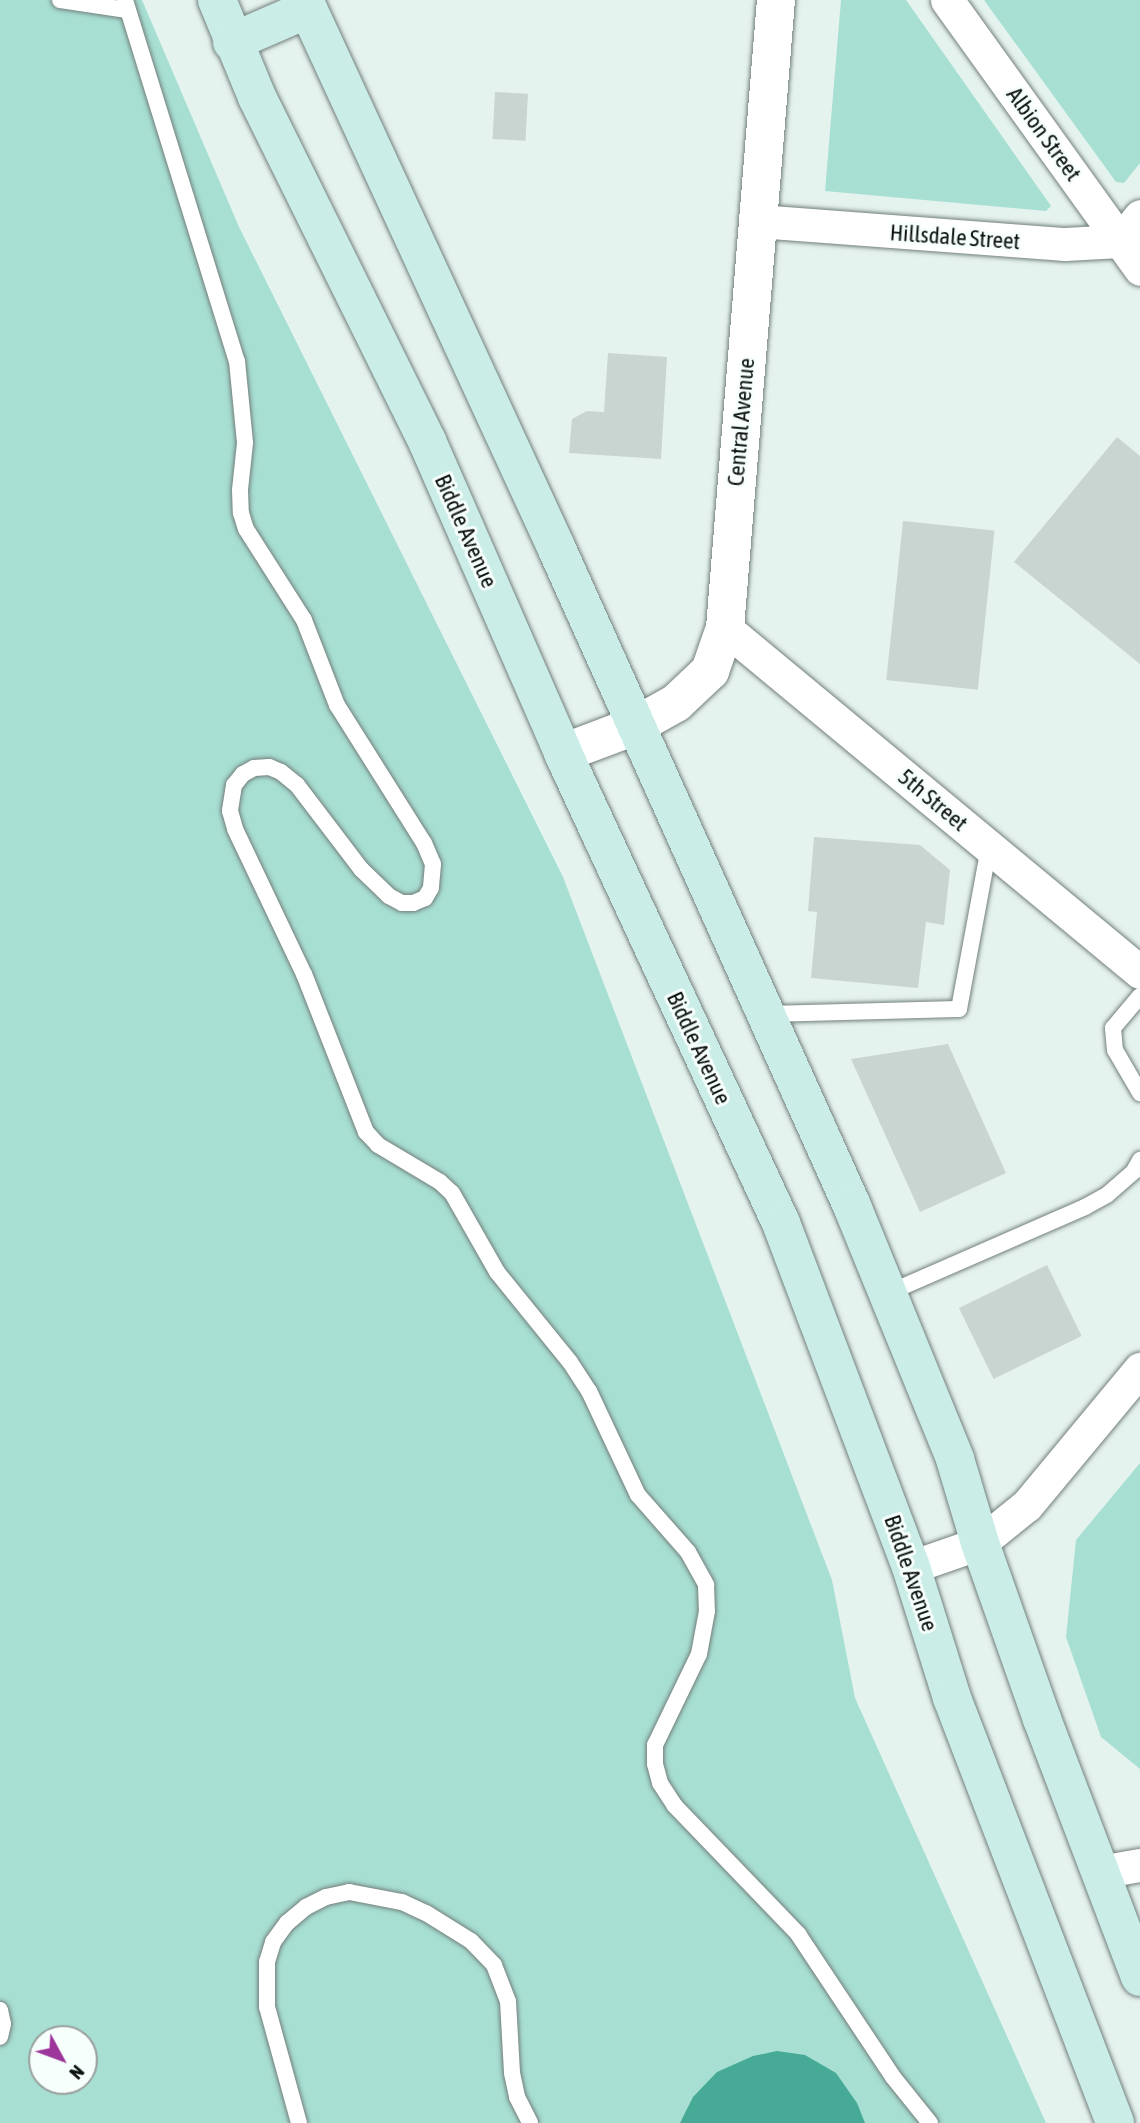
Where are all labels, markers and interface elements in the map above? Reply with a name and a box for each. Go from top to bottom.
street label: Albion Street [1001,82,1087,186]
street label: Hillsdale Street [889,219,1021,255]
street label: Central Avenue [722,357,760,487]
street label: Biddle Avenue [429,470,503,592]
street label: 5th Street [893,763,973,837]
street label: Biddle Avenue [661,987,737,1109]
street label: Biddle Avenue [878,1511,944,1635]
north arrow [28,2025,98,2095]
text: N [65,2061,89,2084]

